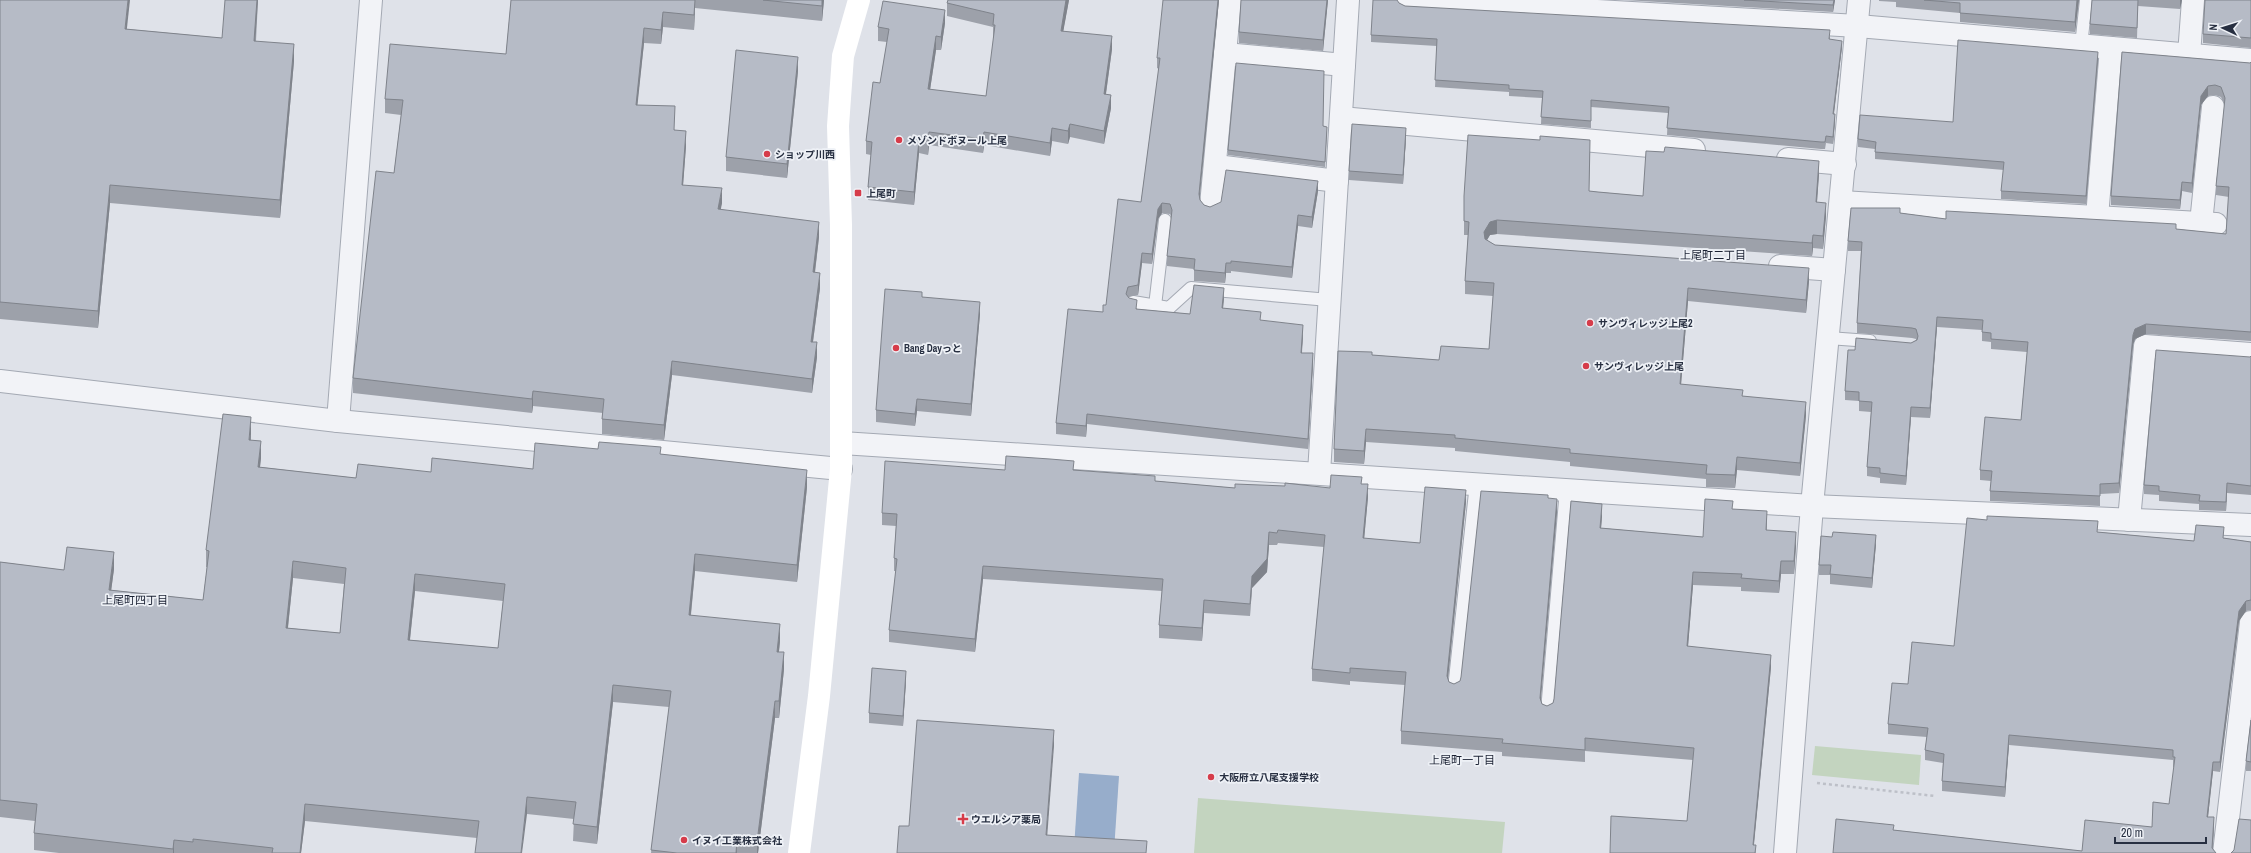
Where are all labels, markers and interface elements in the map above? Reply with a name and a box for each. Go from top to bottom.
north arrow [2203,8,2243,48]
text: N [2206,24,2220,31]
place label: メゾンドボヌール上尾 [907,134,1007,147]
marker: メゾンドボヌール上尾 [894,135,904,145]
place label: ショップ川西 [775,148,835,161]
marker: ショップ川西 [762,149,772,159]
place label: 上尾町 [866,187,896,200]
marker: 上尾町 [853,188,863,198]
district label: 上尾町二丁目 [1680,248,1746,262]
place label: サンヴィレッジ上尾2 [1598,317,1693,330]
marker: サンヴィレッジ上尾2 [1585,318,1595,328]
place label: Bang Dayっと [904,342,962,355]
marker: Bang Dayっと [891,343,901,353]
place label: サンヴィレッジ上尾 [1594,360,1684,373]
marker: サンヴィレッジ上尾 [1581,361,1591,371]
district label: 上尾町四丁目 [102,593,168,607]
district label: 上尾町一丁目 [1429,753,1495,767]
place label: 大阪府立八尾支援学校 [1219,771,1319,784]
marker: 大阪府立八尾支援学校 [1206,772,1216,782]
place label: ウエルシア薬局 [971,813,1041,826]
marker: ウエルシア薬局 [958,814,968,824]
scale bar [2115,819,2206,845]
text: 20 m [2121,825,2143,841]
place label: イヌイ工業株式会社 [692,834,783,847]
marker: イヌイ工業株式会社 [679,835,689,845]

